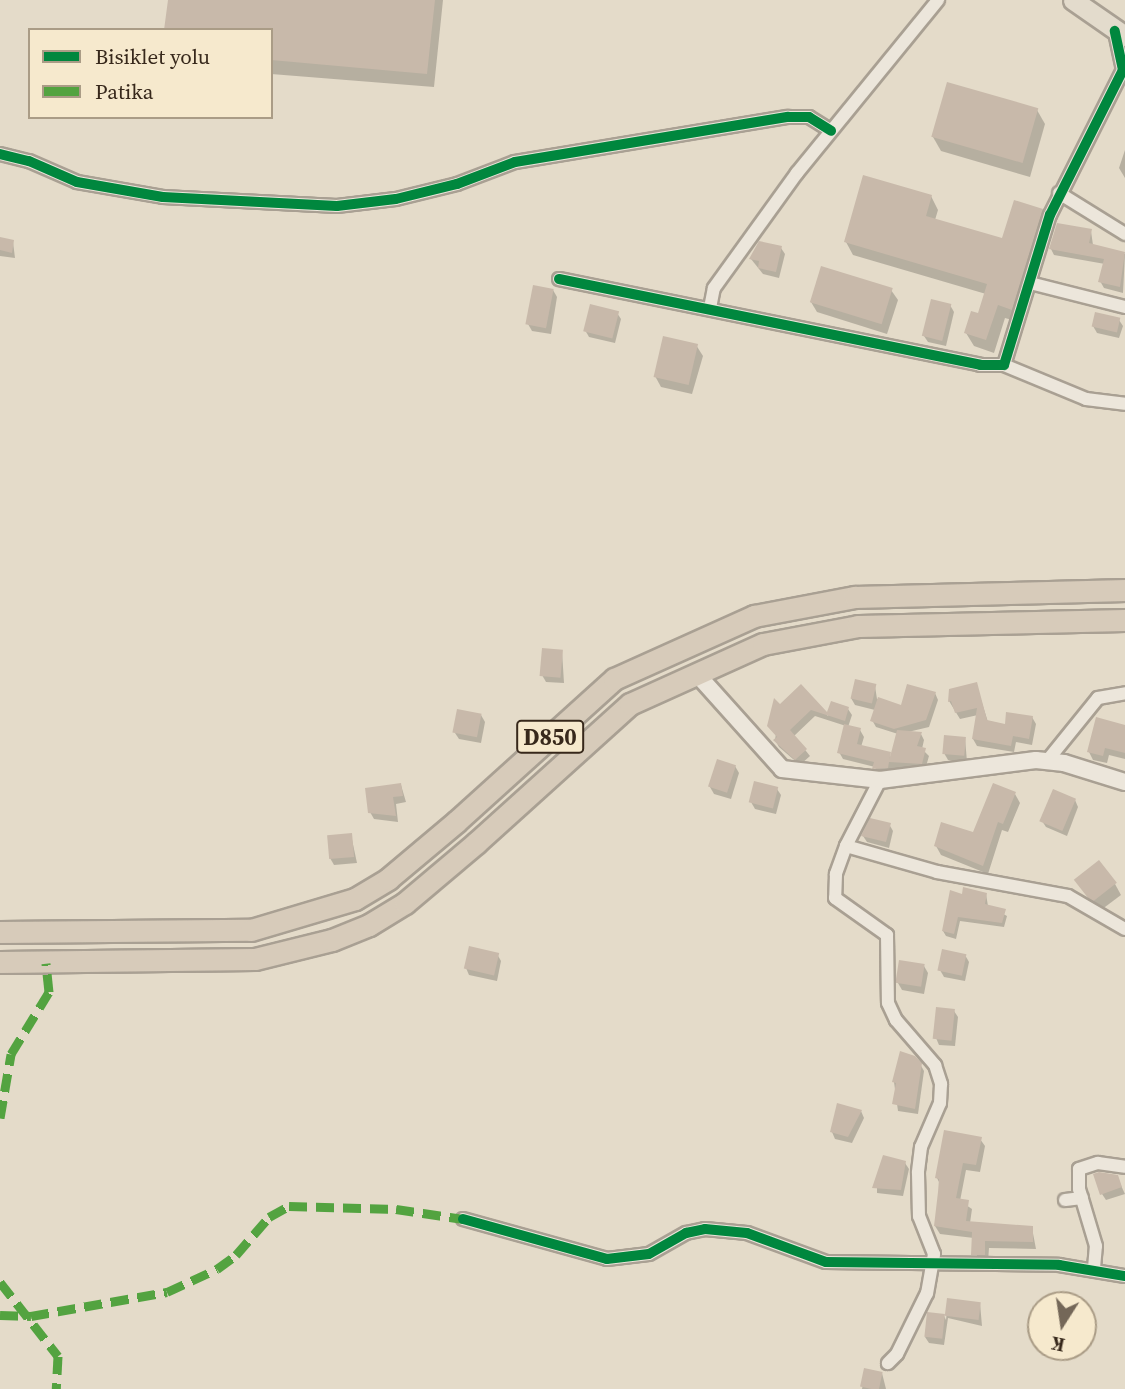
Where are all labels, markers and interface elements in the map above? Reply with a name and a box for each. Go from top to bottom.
legend [28,28,273,119]
text: Bisiklet yolu [95,42,210,71]
text: Patika [95,77,153,106]
road number: D850 [515,718,585,757]
north arrow [1027,1291,1097,1361]
text: K [1049,1330,1067,1359]

